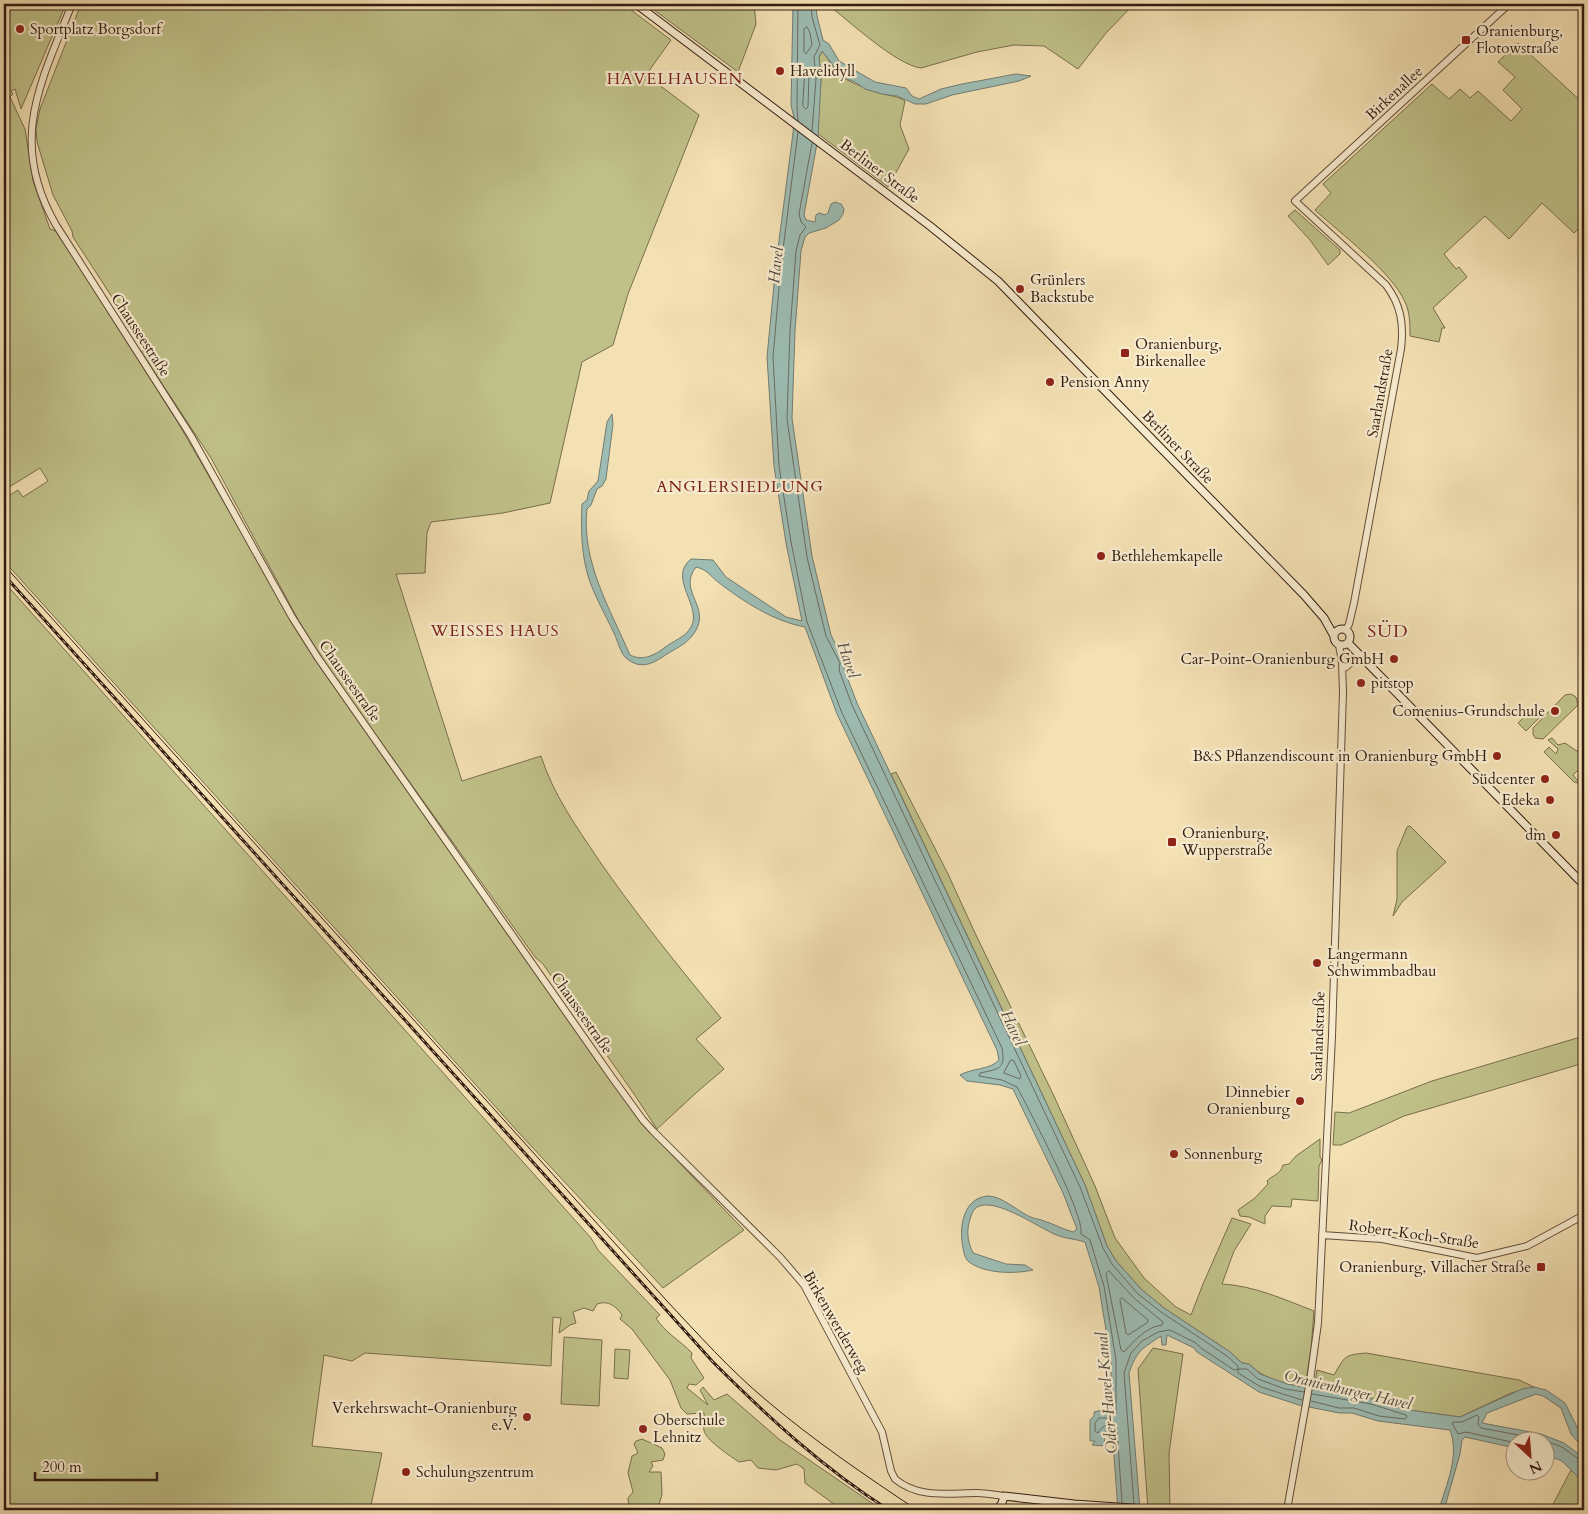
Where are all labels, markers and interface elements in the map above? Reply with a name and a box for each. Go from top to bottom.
place label: Sportplatz Borgsdorf [30,19,163,39]
place label: Oranienburg, Flotowstraße [1476,21,1563,58]
marker: Sportplatz Borgsdorf [14,23,26,35]
marker: Oranienburg, Flotowstraße [1460,34,1472,46]
place label: Havelidyll [790,61,855,81]
street label: Birkenallee [1361,61,1427,125]
marker: Havelidyll [774,65,786,77]
district label: HAVELHAUSEN [607,68,743,90]
street label: Berliner Straße [836,134,924,208]
water label: Havel [763,245,789,285]
place label: Grünlers Backstube [1030,270,1095,307]
marker: Grünlers Backstube [1014,283,1026,295]
street label: Chausseestraße [107,289,176,381]
place label: Oranienburg, Birkenallee [1135,334,1222,371]
marker: Oranienburg, Birkenallee [1119,347,1131,359]
street label: Saarlandstraße [1362,347,1398,439]
place label: Pension Anny [1060,372,1150,392]
marker: Pension Anny [1044,376,1056,388]
street label: Berliner Straße [1138,406,1218,488]
district label: ANGLERSIEDLUNG [656,476,824,498]
place label: Bethlehemkapelle [1111,546,1223,566]
marker: Bethlehemkapelle [1095,550,1107,562]
district label: SÜD [1367,619,1409,644]
district label: WEISSES HAUS [429,620,560,642]
street label: Chausseestraße [314,636,386,726]
water label: Havel [832,639,865,682]
place label: Car-Point-Oranienburg GmbH [1180,649,1384,669]
marker: Car-Point-Oranienburg GmbH [1388,653,1400,665]
place label: pitstop [1371,673,1414,693]
marker: pitstop [1355,677,1367,689]
place label: Comenius-Grundschule [1392,701,1545,721]
marker: Comenius-Grundschule [1549,705,1561,717]
place label: B&S Pflanzendiscount in Oranienburg GmbH [1193,746,1487,766]
marker: B&S Pflanzendiscount in Oranienburg GmbH [1491,750,1503,762]
place label: Südcenter [1472,769,1536,789]
marker: Südcenter [1539,773,1551,785]
place label: Edeka [1501,790,1541,810]
marker: Edeka [1544,794,1556,806]
place label: Oranienburg, Wupperstraße [1181,823,1273,860]
place label: dm [1525,825,1546,845]
marker: dm [1550,829,1562,841]
marker: Oranienburg, Wupperstraße [1166,836,1178,848]
place label: Langermann Schwimmbadbau [1327,944,1436,981]
marker: Langermann Schwimmbadbau [1311,957,1323,969]
street label: Chausseestraße [546,968,618,1058]
street label: Saarlandstraße [1306,990,1330,1081]
water label: Havel [995,1007,1031,1050]
place label: Dinnebier Oranienburg [1207,1082,1291,1119]
marker: Dinnebier Oranienburg [1294,1095,1306,1107]
place label: Sonnenburg [1184,1144,1263,1164]
marker: Sonnenburg [1168,1148,1180,1160]
street label: Robert-Koch-Straße [1348,1215,1481,1253]
place label: Oranienburg, Villacher Straße [1339,1257,1531,1277]
marker: Oranienburg, Villacher Straße [1535,1261,1547,1273]
street label: Birkenwerderweg [799,1267,874,1377]
water label: Oder-Havel-Kanal [1091,1331,1123,1455]
water label: Oranienburger Havel [1282,1365,1415,1416]
place label: Verkehrswacht-Oranienburg e.V. [332,1398,518,1435]
place label: Oberschule Lehnitz [653,1410,725,1447]
marker: Verkehrswacht-Oranienburg e.V. [521,1411,533,1423]
marker: Oberschule Lehnitz [637,1423,649,1435]
north arrow [1506,1432,1556,1482]
scale bar [35,1449,158,1481]
text: N [1526,1456,1545,1478]
text: 200 m [42,1457,82,1477]
place label: Schulungszentrum [416,1462,534,1482]
marker: Schulungszentrum [400,1466,412,1478]

